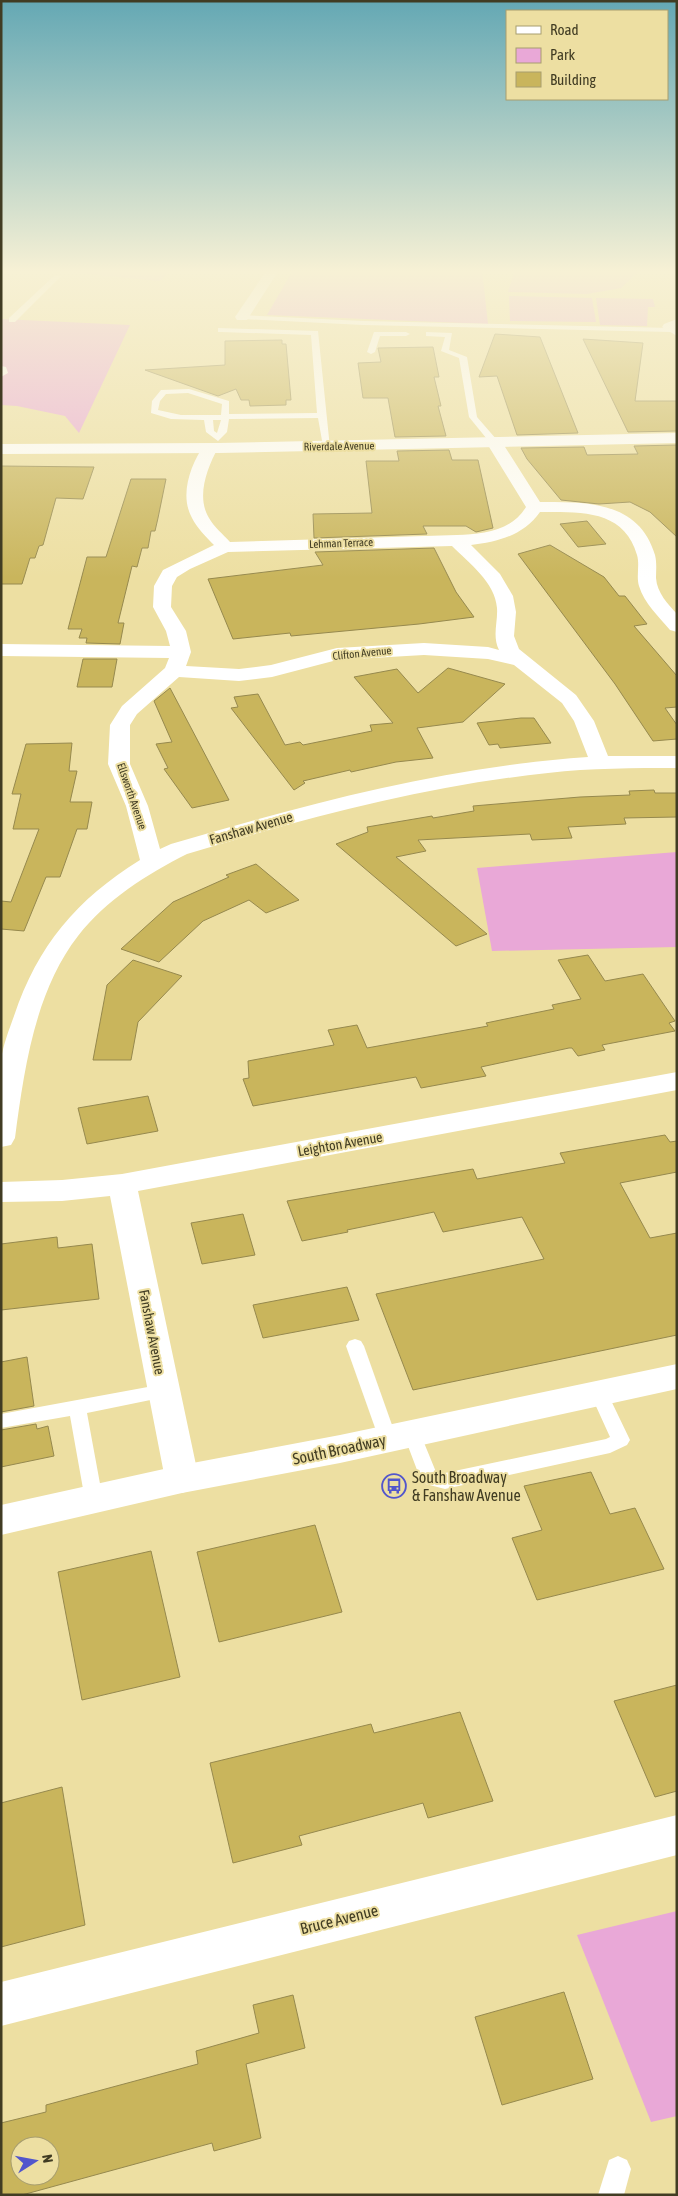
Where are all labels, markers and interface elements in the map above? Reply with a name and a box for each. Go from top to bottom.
legend [506,10,668,100]
text: Road [550,21,579,38]
text: Park [550,46,575,63]
text: Building [550,71,596,88]
street label: Riverdale Avenue [304,439,374,453]
street label: Lehman Terrace [309,536,373,550]
street label: Clifton Avenue [332,644,392,662]
street label: Ellsworth Avenue [115,761,149,831]
street label: Fanshaw Avenue [207,808,295,848]
street label: Leighton Avenue [296,1129,384,1159]
street label: Fanshaw Avenue [136,1288,168,1376]
street label: South Broadway [291,1430,388,1469]
place label: South Broadway & Fanshaw Avenue [412,1468,521,1504]
bus stop icon: South Broadway & Fanshaw Avenue [381,1473,407,1499]
street label: Bruce Avenue [298,1901,380,1937]
north arrow [10,2136,60,2186]
text: N [39,2153,56,2164]

